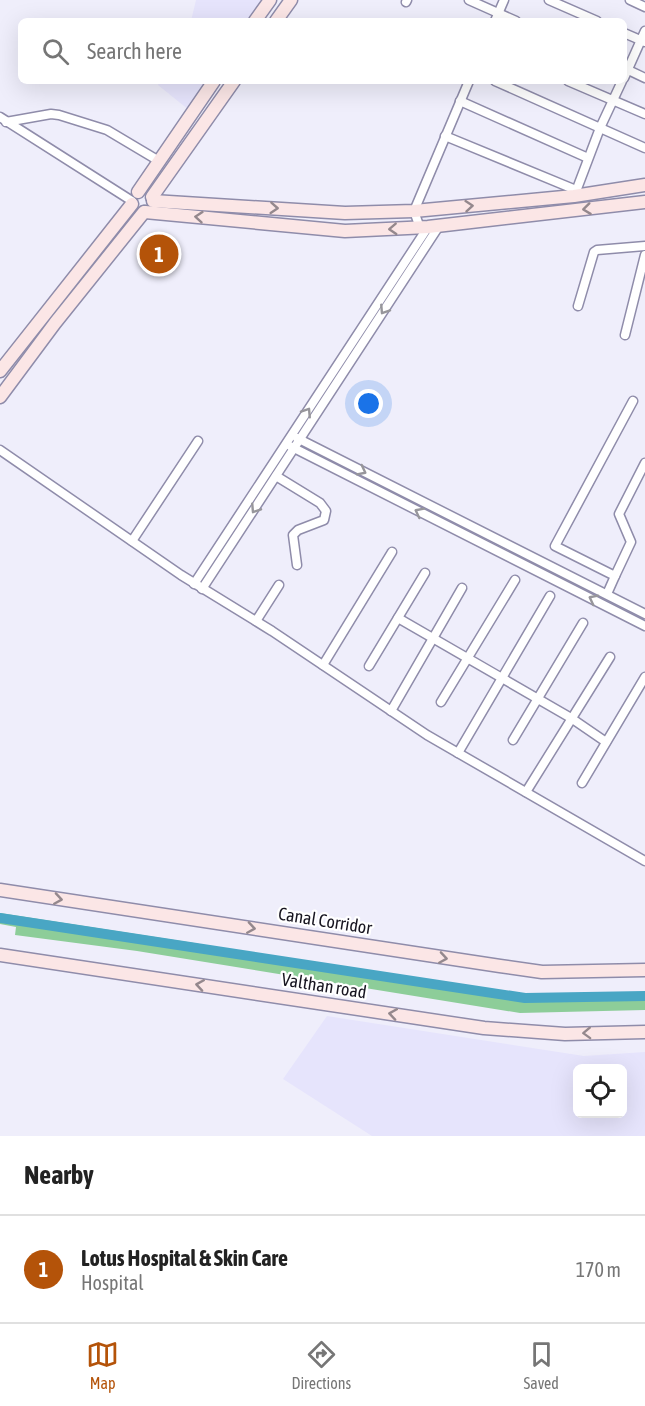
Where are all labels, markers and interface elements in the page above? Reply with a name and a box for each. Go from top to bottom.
search box [18,18,627,84]
icon: search [39,35,72,68]
text: Search here [87,38,182,64]
one-way arrow [464,200,473,213]
one-way arrow [270,202,279,215]
one-way arrow [582,202,591,215]
one-way arrow [194,211,203,224]
one-way arrow [388,222,397,235]
pin: 1 [140,232,178,276]
one-way arrow [381,304,392,315]
your location [354,389,383,418]
one-way arrow [299,408,311,418]
one-way arrow [356,463,367,475]
one-way arrow [251,502,262,513]
one-way arrow [414,507,425,519]
one-way arrow [588,595,599,607]
one-way arrow [53,892,62,904]
street label: Canal Corridor [277,903,374,938]
one-way arrow [246,922,255,934]
one-way arrow [439,951,448,963]
street label: Valthan road [280,968,368,1003]
one-way arrow [195,980,205,992]
one-way arrow [388,1009,397,1021]
one-way arrow [582,1027,591,1040]
map controls [573,1064,627,1118]
button: locate [573,1064,627,1118]
text: Nearby [24,1160,94,1190]
text: Lotus Hospital & Skin Care [81,1245,288,1271]
text: 1 [39,1258,48,1281]
text: 170 m [576,1258,621,1281]
text: Hospital [81,1271,144,1294]
tab: Map [86,1338,119,1392]
tab: Directions [291,1338,351,1392]
tab: Saved [523,1338,559,1392]

